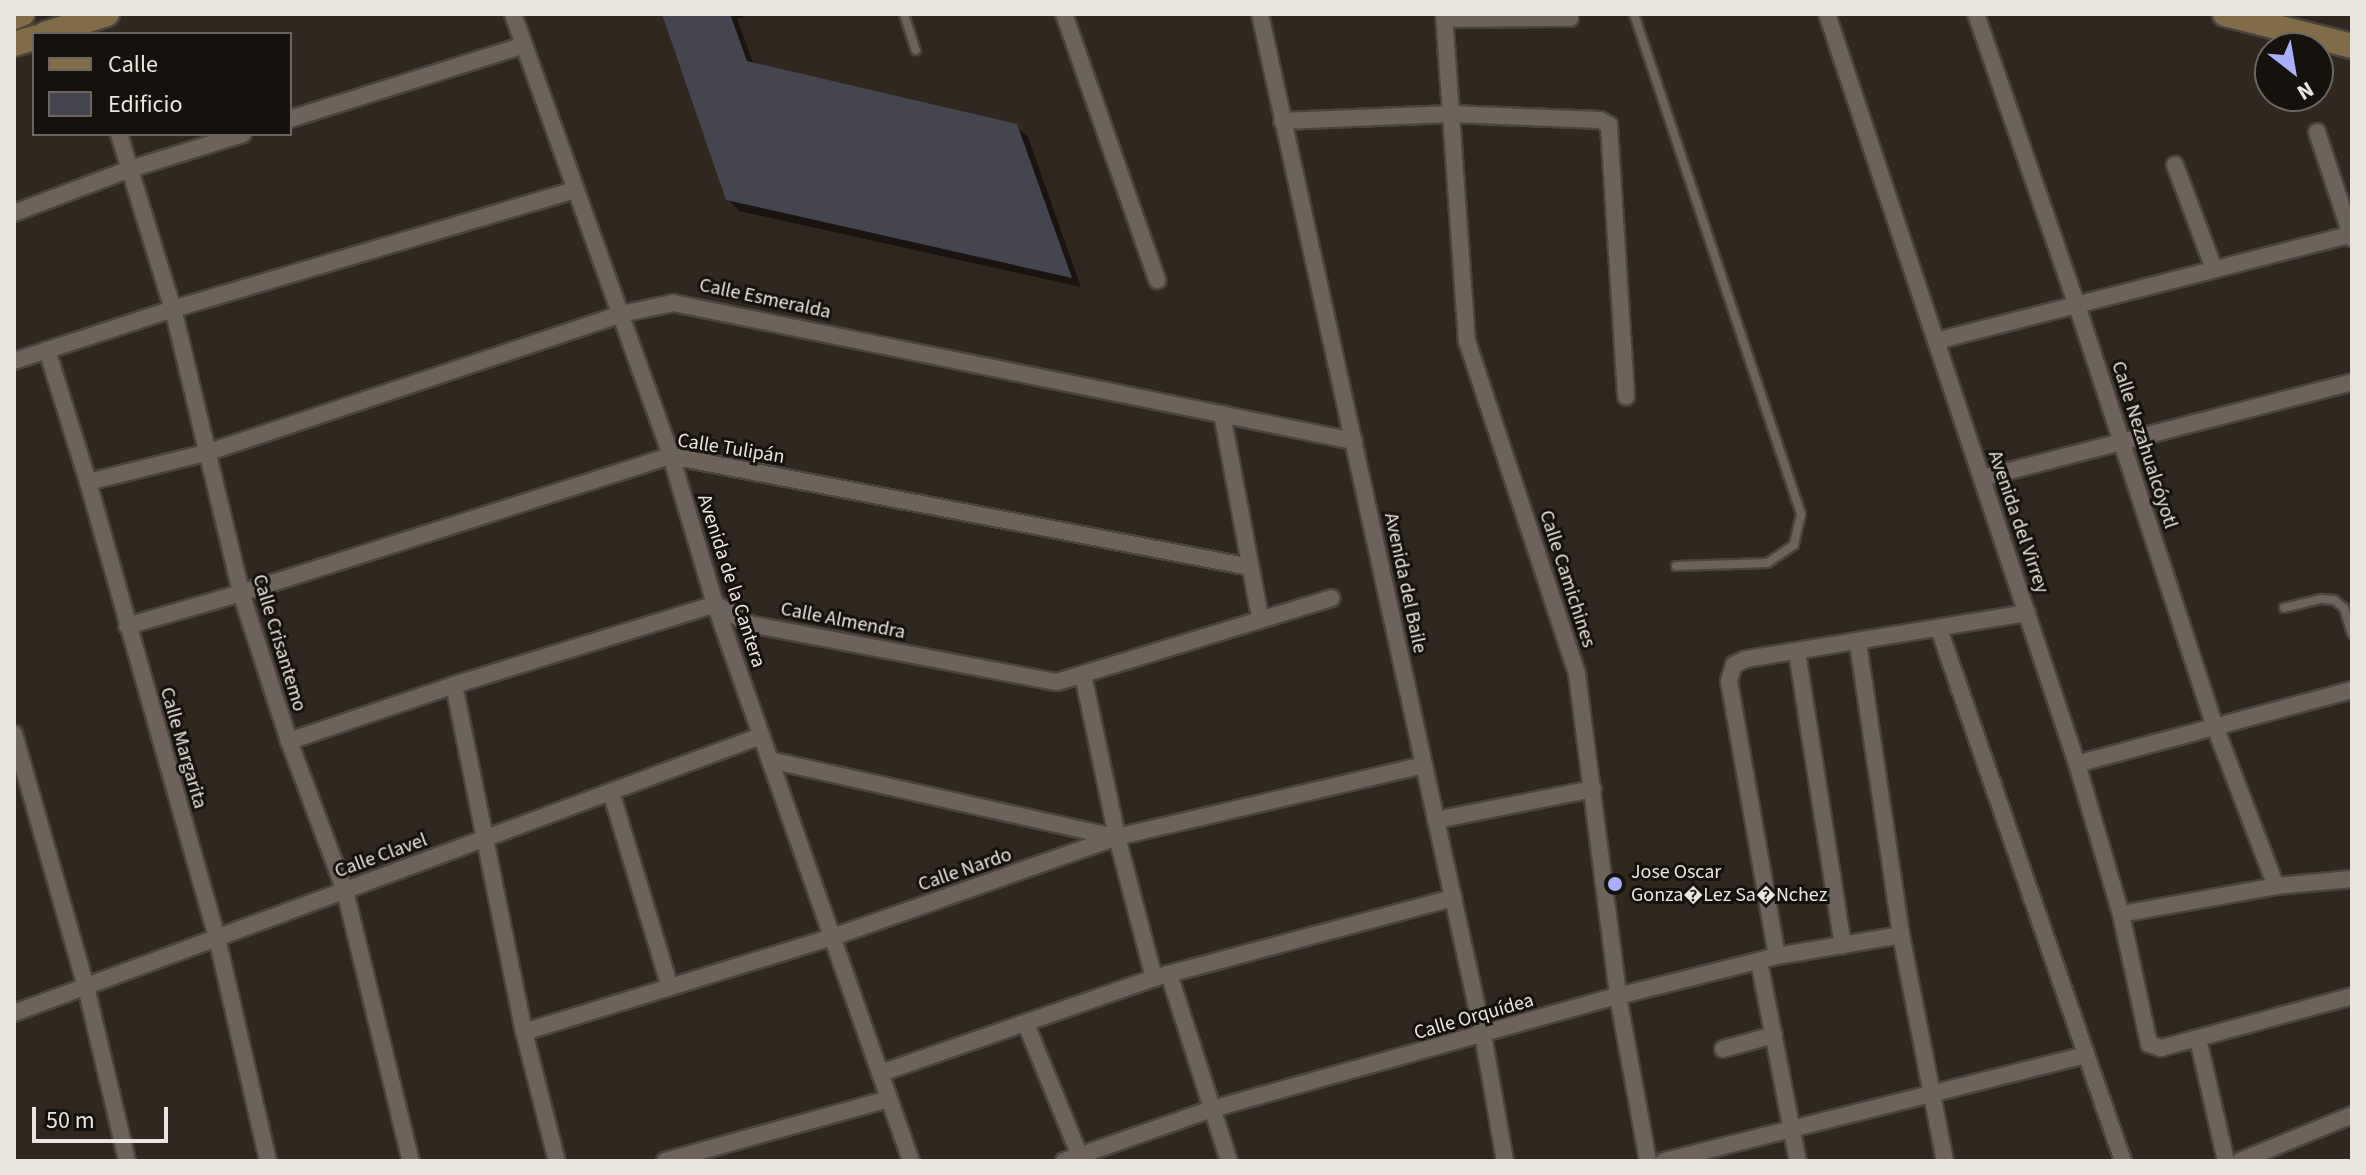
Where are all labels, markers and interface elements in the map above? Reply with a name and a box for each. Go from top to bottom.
legend [32,32,292,136]
north arrow [2254,32,2334,112]
text: Calle [108,47,158,82]
text: N [2291,73,2320,108]
text: Edificio [108,87,182,122]
street label: Calle Esmeralda [697,273,833,325]
street label: Calle Nezahualcóyotl [2106,358,2182,532]
street label: Calle Tulipán [676,429,786,469]
street label: Avenida del Virrey [1982,447,2054,597]
street label: Avenida de la Cantera [692,491,770,671]
street label: Calle Camichines [1534,507,1600,651]
street label: Avenida del Baile [1378,511,1432,655]
street label: Calle Crisantemo [247,572,311,714]
street label: Calle Almendra [779,597,907,645]
street label: Calle Margarita [154,685,212,811]
street label: Calle Clavel [332,828,430,884]
street label: Calle Nardo [915,843,1015,897]
place label: Jose Oscar Gonza�Lez Sa�Nchez [1631,860,1827,907]
marker: Jose Oscar Gonza�Lez Sa�Nchez [1606,875,1624,893]
street label: Calle Orquídea [1411,988,1537,1046]
scale bar [36,1091,172,1141]
text: 50 m [46,1103,95,1138]

